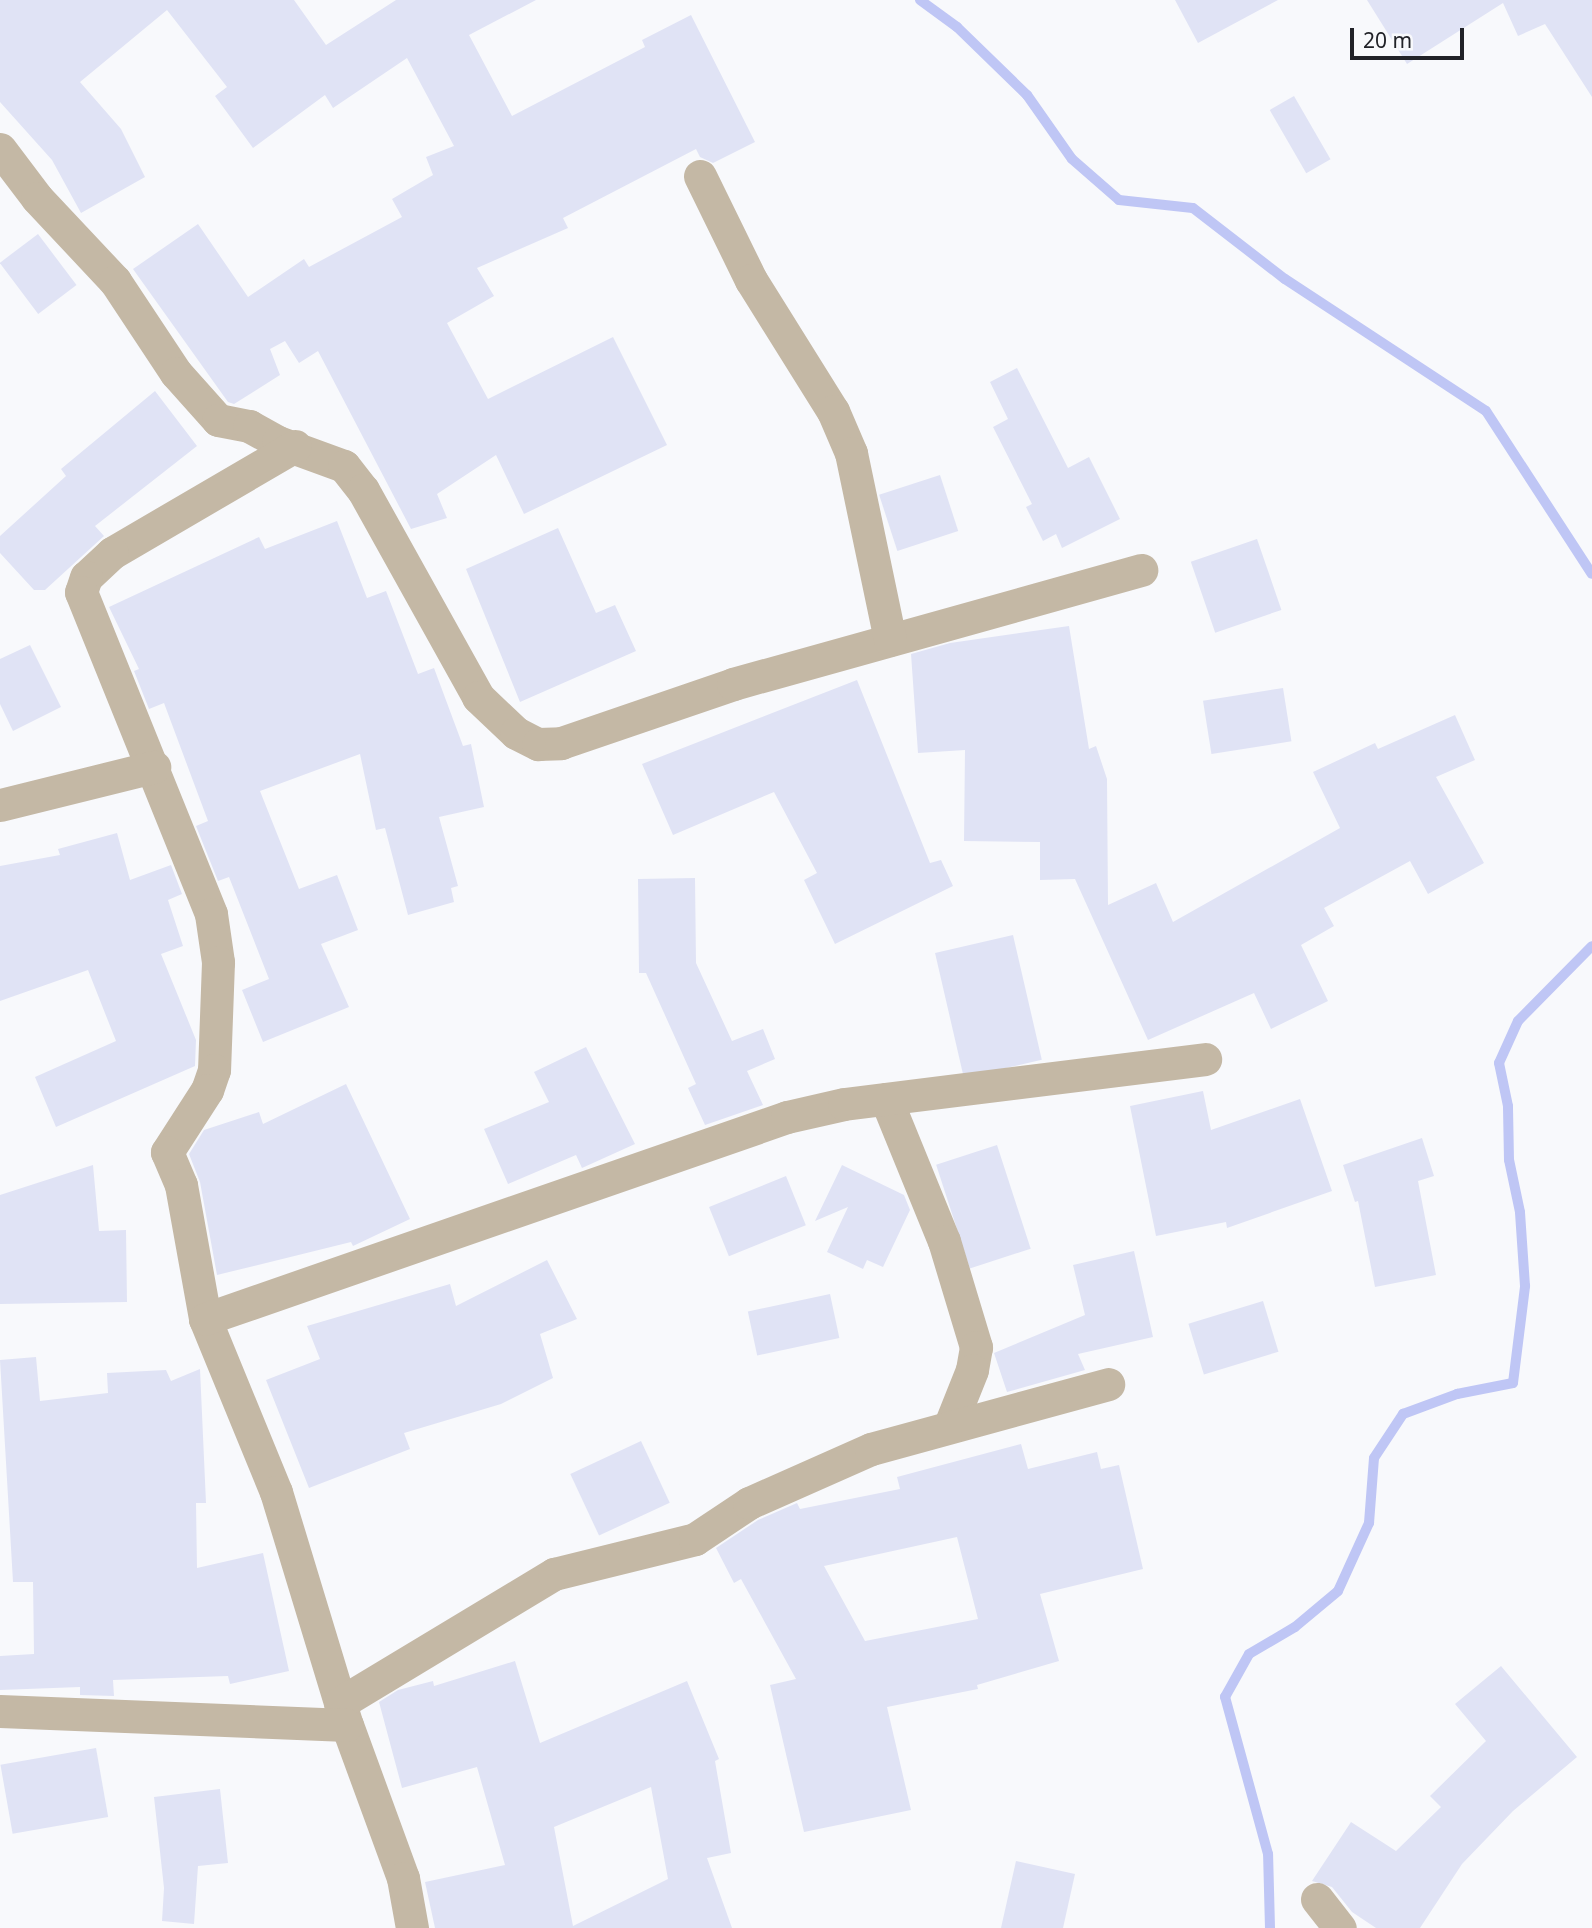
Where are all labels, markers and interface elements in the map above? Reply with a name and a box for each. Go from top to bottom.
scale bar [1354,14,1468,58]
text: 20 m [1363,26,1412,54]

